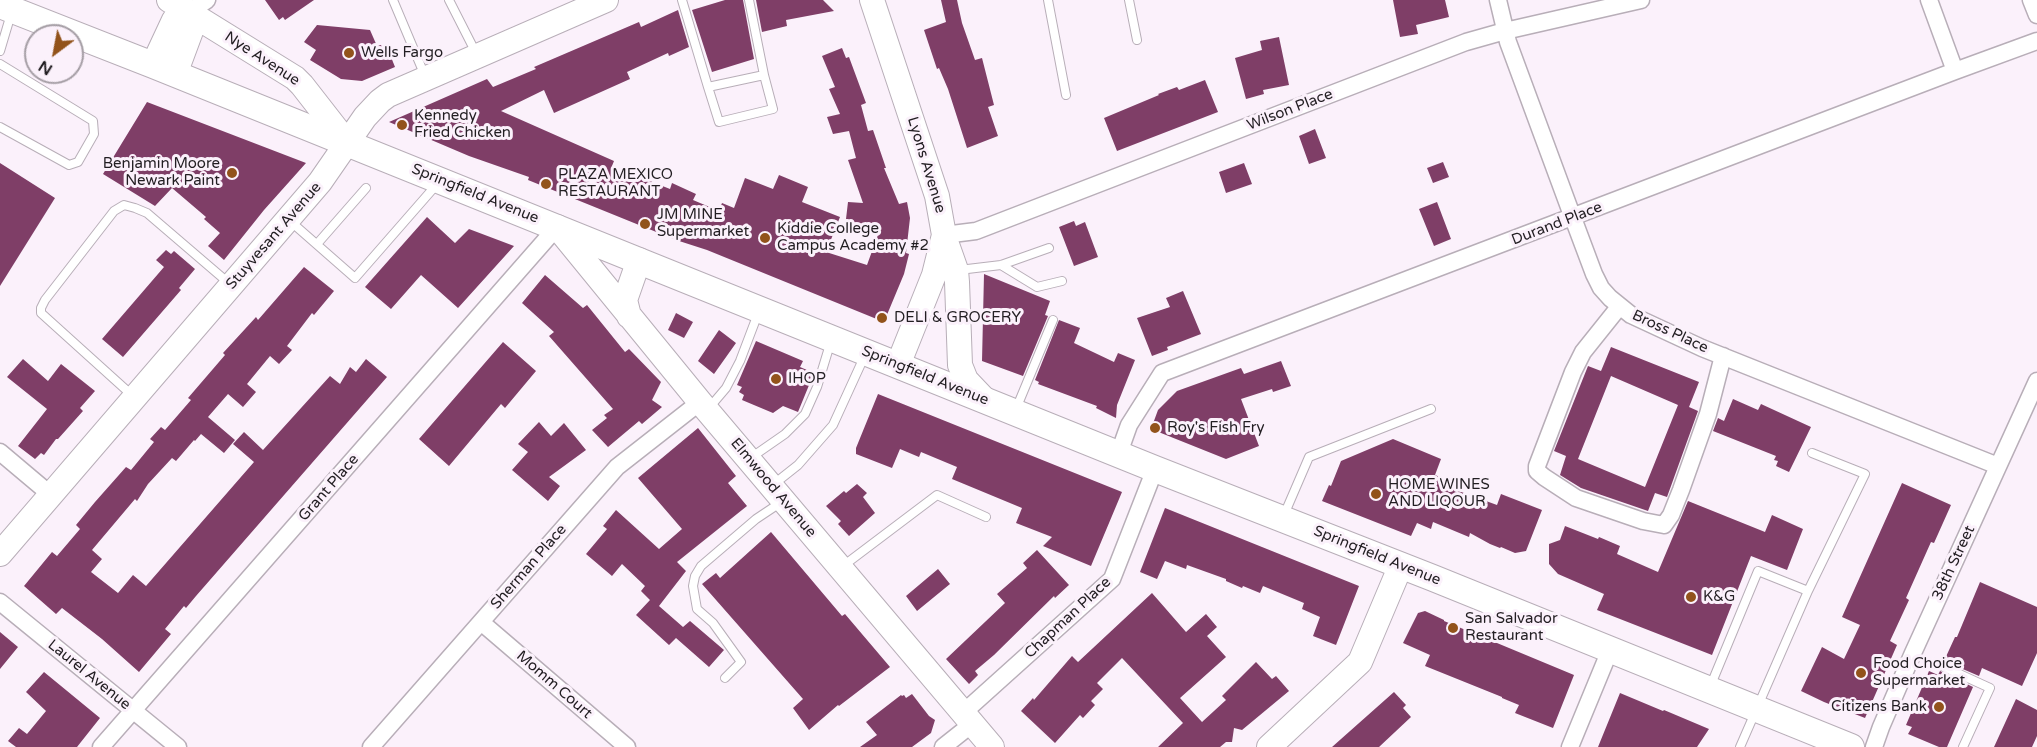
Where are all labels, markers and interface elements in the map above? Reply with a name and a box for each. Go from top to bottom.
north arrow [24,24,84,84]
street label: Nye Avenue [221,28,303,90]
place label: Wells Fargo [361,44,443,62]
marker: Wells Fargo [342,46,356,60]
text: N [35,56,56,79]
street label: Wilson Place [1245,85,1335,135]
place label: Kennedy Fried Chicken [414,107,511,142]
street label: Lyons Avenue [903,115,949,215]
marker: Kennedy Fried Chicken [395,118,409,132]
place label: Benjamin Moore Newark Paint [103,155,220,190]
street label: Springfield Avenue [409,160,541,228]
marker: Benjamin Moore Newark Paint [225,166,239,180]
place label: PLAZA MEXICO RESTAURANT [558,166,673,201]
marker: PLAZA MEXICO RESTAURANT [539,177,553,191]
street label: Stuyvesant Avenue [223,179,325,293]
street label: Durand Place [1509,198,1605,250]
place label: JM MINE Supermarket [657,206,749,241]
marker: JM MINE Supermarket [638,217,652,231]
place label: Kiddie College Campus Academy #2 [777,220,929,255]
marker: Kiddie College Campus Academy #2 [758,231,772,245]
street label: Bross Place [1629,307,1711,357]
place label: DELI & GROCERY [894,309,1021,327]
marker: DELI & GROCERY [875,311,889,325]
street label: Springfield Avenue [859,342,991,410]
place label: IHOP [788,370,826,388]
marker: IHOP [769,372,783,386]
place label: Roy's Fish Fry [1167,419,1265,437]
marker: Roy's Fish Fry [1148,421,1162,435]
street label: Elmwood Avenue [726,435,820,541]
street label: Grant Place [295,451,363,525]
place label: HOME WINES AND LIQOUR [1388,476,1490,511]
marker: HOME WINES AND LIQOUR [1369,487,1383,501]
street label: Sherman Place [487,521,571,613]
street label: Springfield Avenue [1311,522,1443,590]
street label: 38th Street [1929,523,1979,603]
street label: Chapman Place [1021,573,1115,663]
place label: K&G [1703,588,1735,606]
marker: K&G [1684,590,1698,604]
place label: San Salvador Restaurant [1465,610,1558,645]
marker: San Salvador Restaurant [1446,621,1460,635]
street label: Laurel Avenue [44,636,134,714]
street label: Momm Court [512,647,596,723]
place label: Food Choice Supermarket [1873,655,1965,690]
marker: Food Choice Supermarket [1854,666,1868,680]
place label: Citizens Bank [1831,698,1927,716]
marker: Citizens Bank [1932,700,1946,714]

